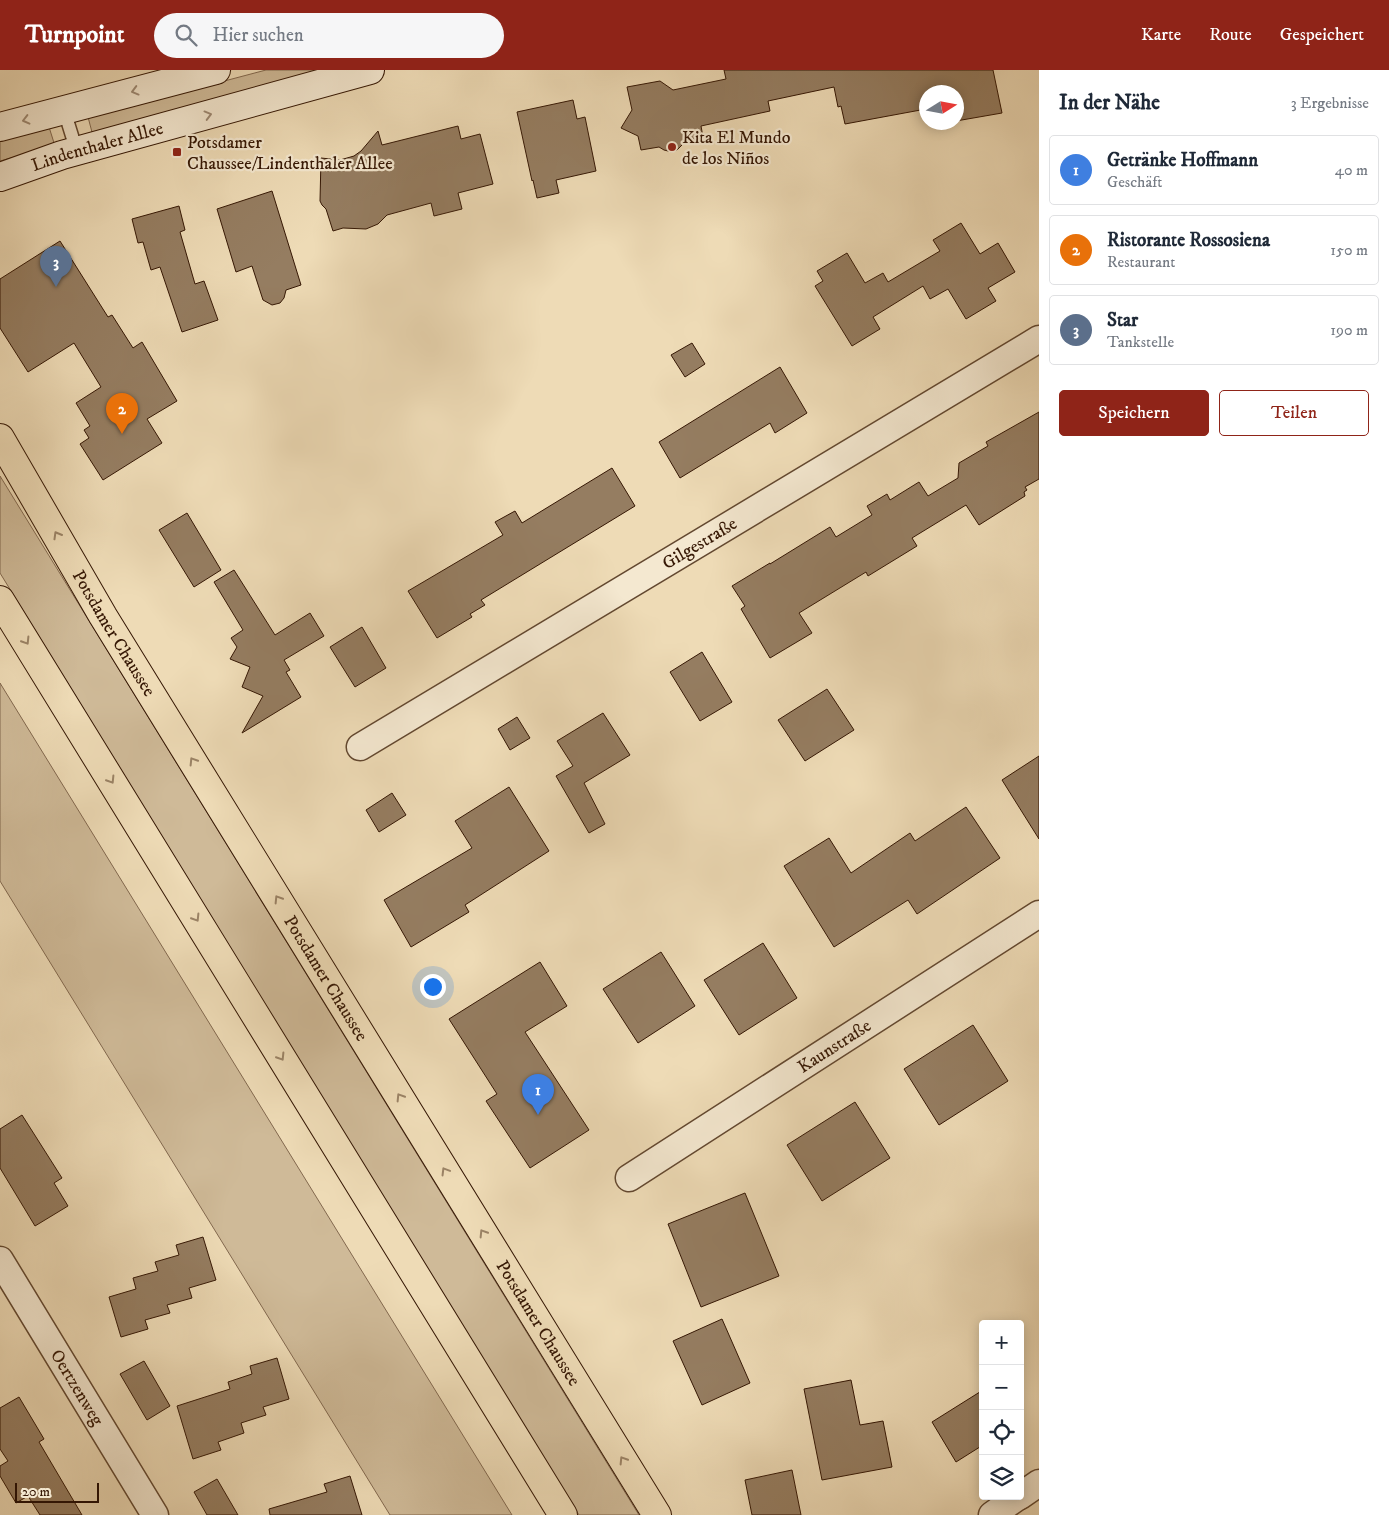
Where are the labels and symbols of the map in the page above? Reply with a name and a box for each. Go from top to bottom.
north arrow [919,85,964,130]
one-way arrow [131,86,139,96]
one-way arrow [204,110,212,120]
one-way arrow [22,114,31,125]
street label: Lindenthaler Allee [29,118,166,177]
place label: Kita El Mundo de los Niños [682,127,791,170]
place label: Potsdamer Chaussee/Lindenthaler Allee [187,132,393,175]
marker: Kita El Mundo de los Niños [666,141,678,153]
marker: Potsdamer Chaussee/Lindenthaler Allee [171,146,183,158]
pin: 3 [40,246,72,287]
pin: 2 [106,393,138,434]
street label: Gilgestraße [659,513,741,575]
one-way arrow [53,532,63,541]
street label: Potsdamer Chaussee [67,566,160,701]
one-way arrow [19,636,29,645]
one-way arrow [189,757,199,766]
one-way arrow [104,774,114,783]
one-way arrow [274,896,284,905]
street label: Potsdamer Chaussee [278,912,372,1046]
one-way arrow [189,913,199,922]
your location [420,974,446,1000]
street label: Kaunstraße [794,1015,875,1078]
one-way arrow [274,1051,284,1060]
pin: 1 [522,1074,554,1115]
one-way arrow [396,1094,406,1103]
one-way arrow [442,1167,452,1176]
one-way arrow [480,1229,489,1238]
street label: Potsdamer Chaussee [491,1257,585,1390]
street label: Oertzenweg [45,1346,108,1430]
one-way arrow [620,1457,630,1466]
scale bar [15,1480,99,1503]

